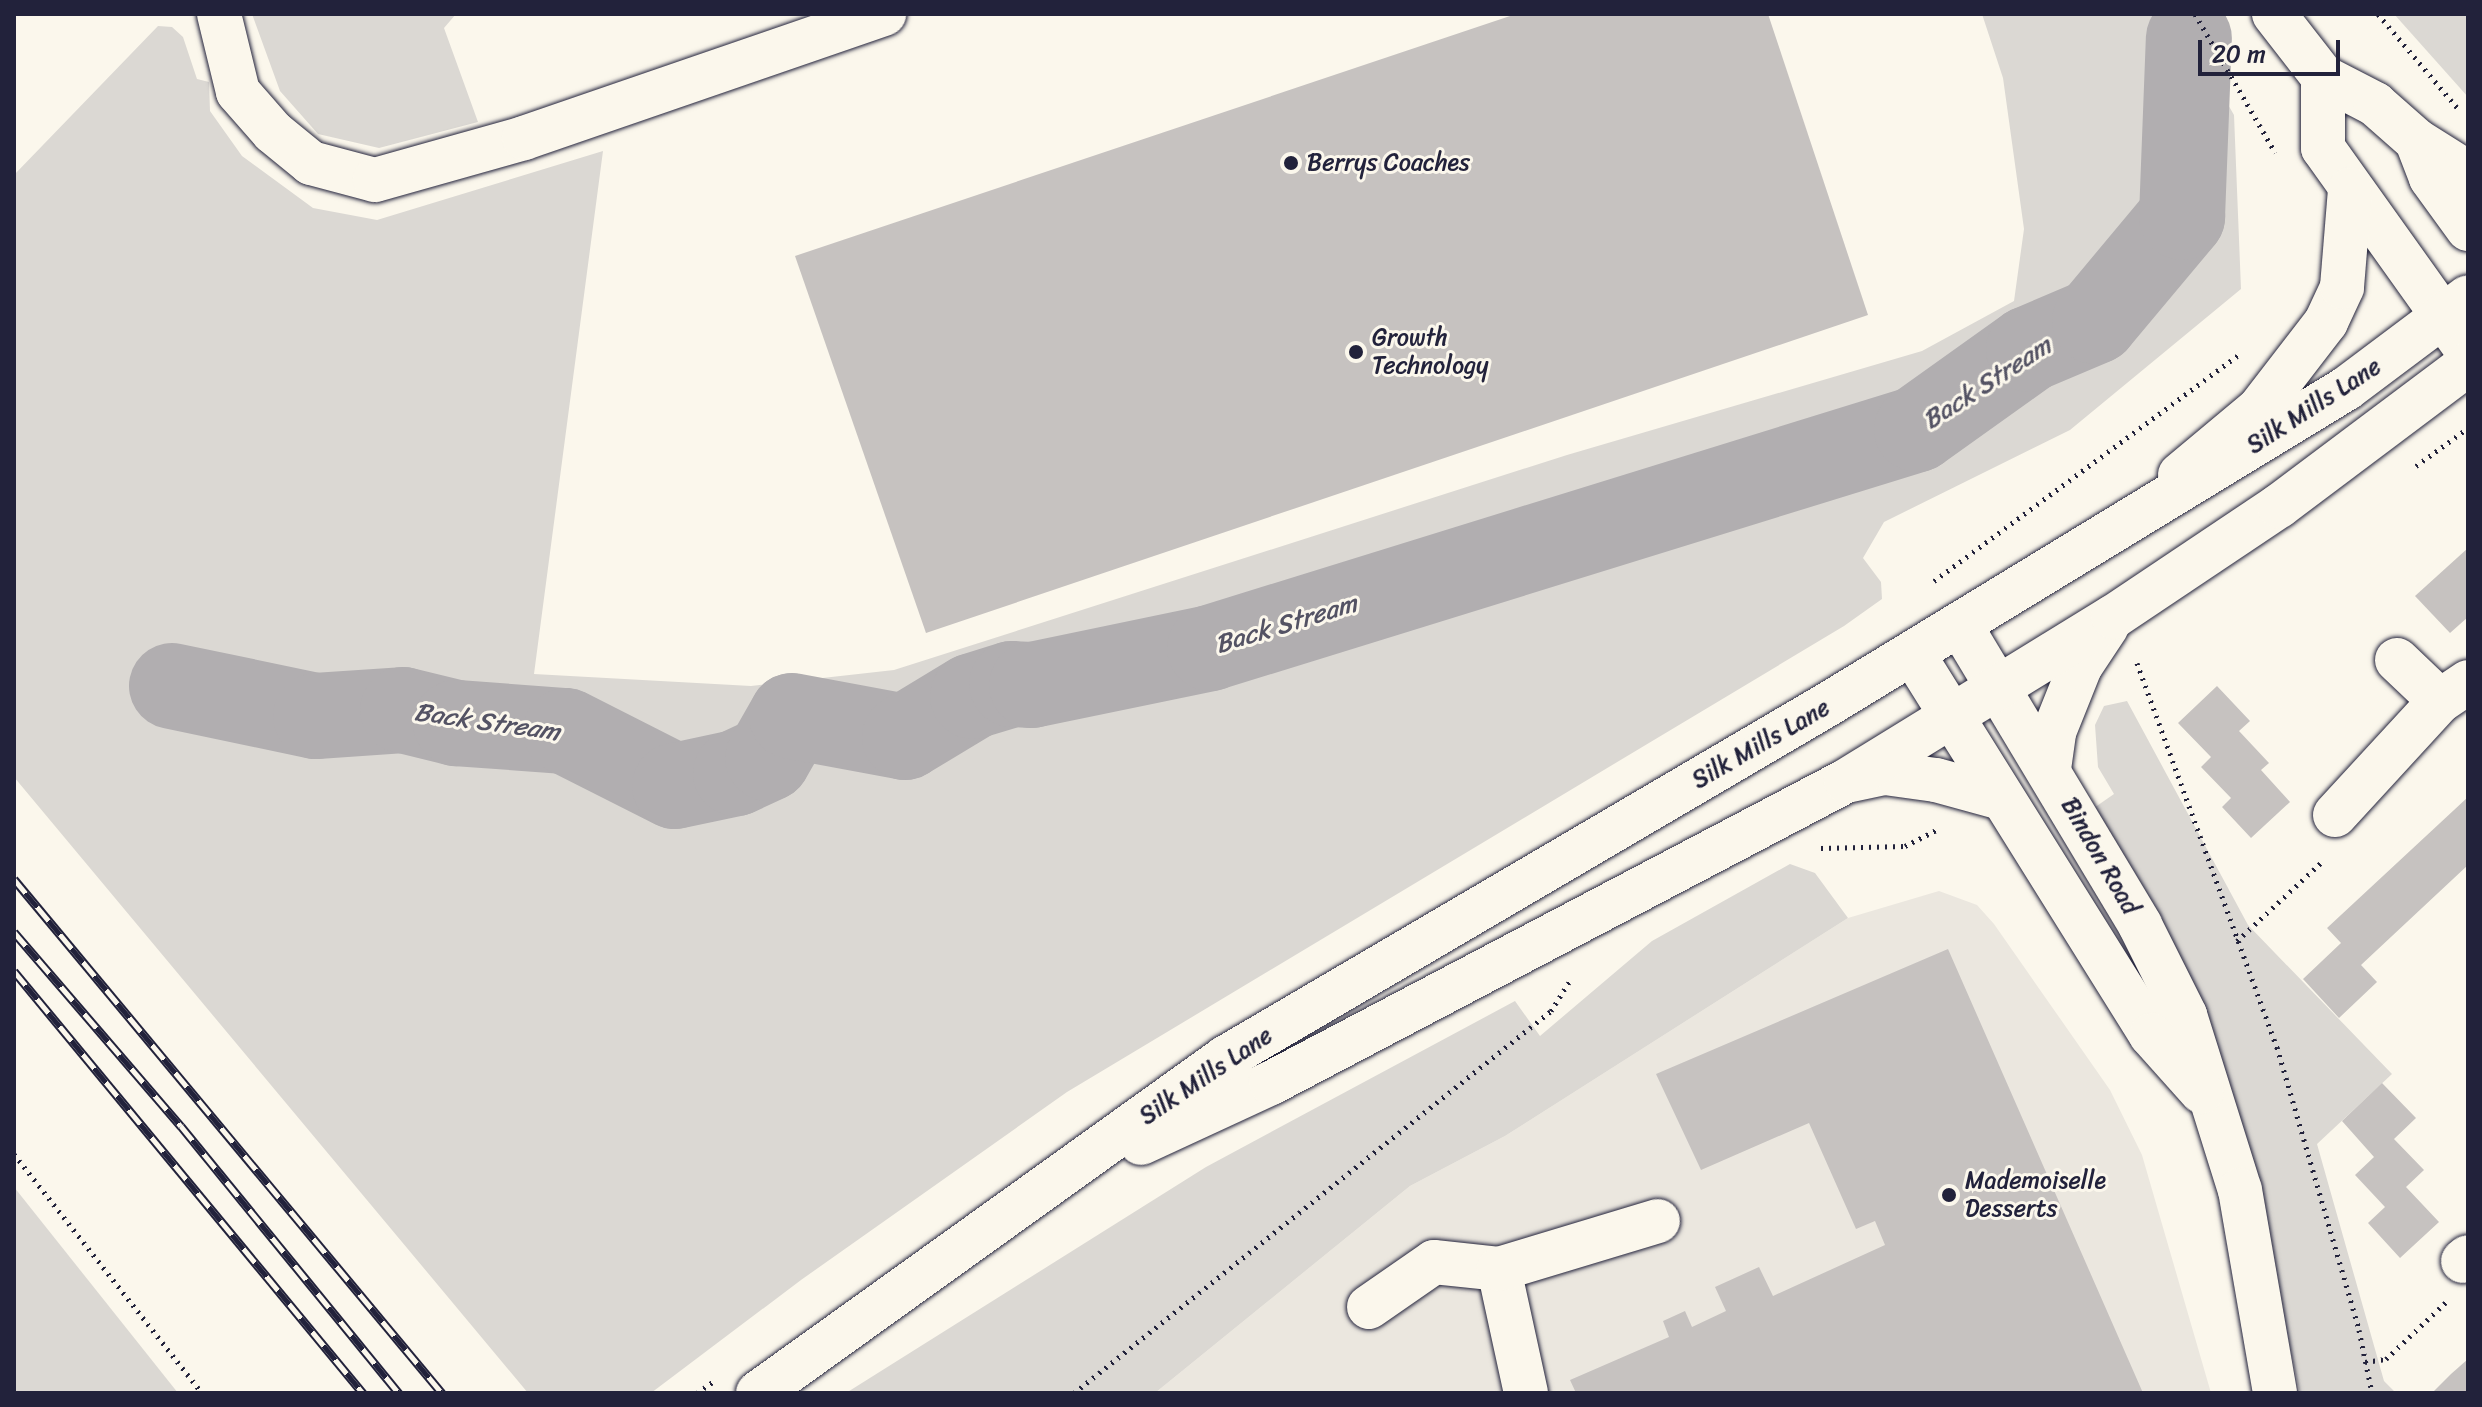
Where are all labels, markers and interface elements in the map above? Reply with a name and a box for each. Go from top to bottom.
scale bar [2202,24,2344,74]
text: 20 m [2212,33,2266,75]
place label: Berrys Coaches [1307,149,1469,177]
marker: Berrys Coaches [1282,154,1300,172]
place label: Growth Technology [1372,324,1488,380]
water label: Back Stream [1917,330,2057,436]
marker: Growth Technology [1347,343,1365,361]
street label: Silk Mills Lane [2242,353,2386,459]
water label: Back Stream [1211,587,1361,661]
street label: Silk Mills Lane [1688,694,1834,794]
water label: Back Stream [412,696,562,748]
street label: Bindon Road [2055,792,2145,920]
street label: Silk Mills Lane [1135,1022,1277,1130]
place label: Mademoiselle Desserts [1965,1167,2106,1223]
marker: Mademoiselle Desserts [1940,1186,1958,1204]

